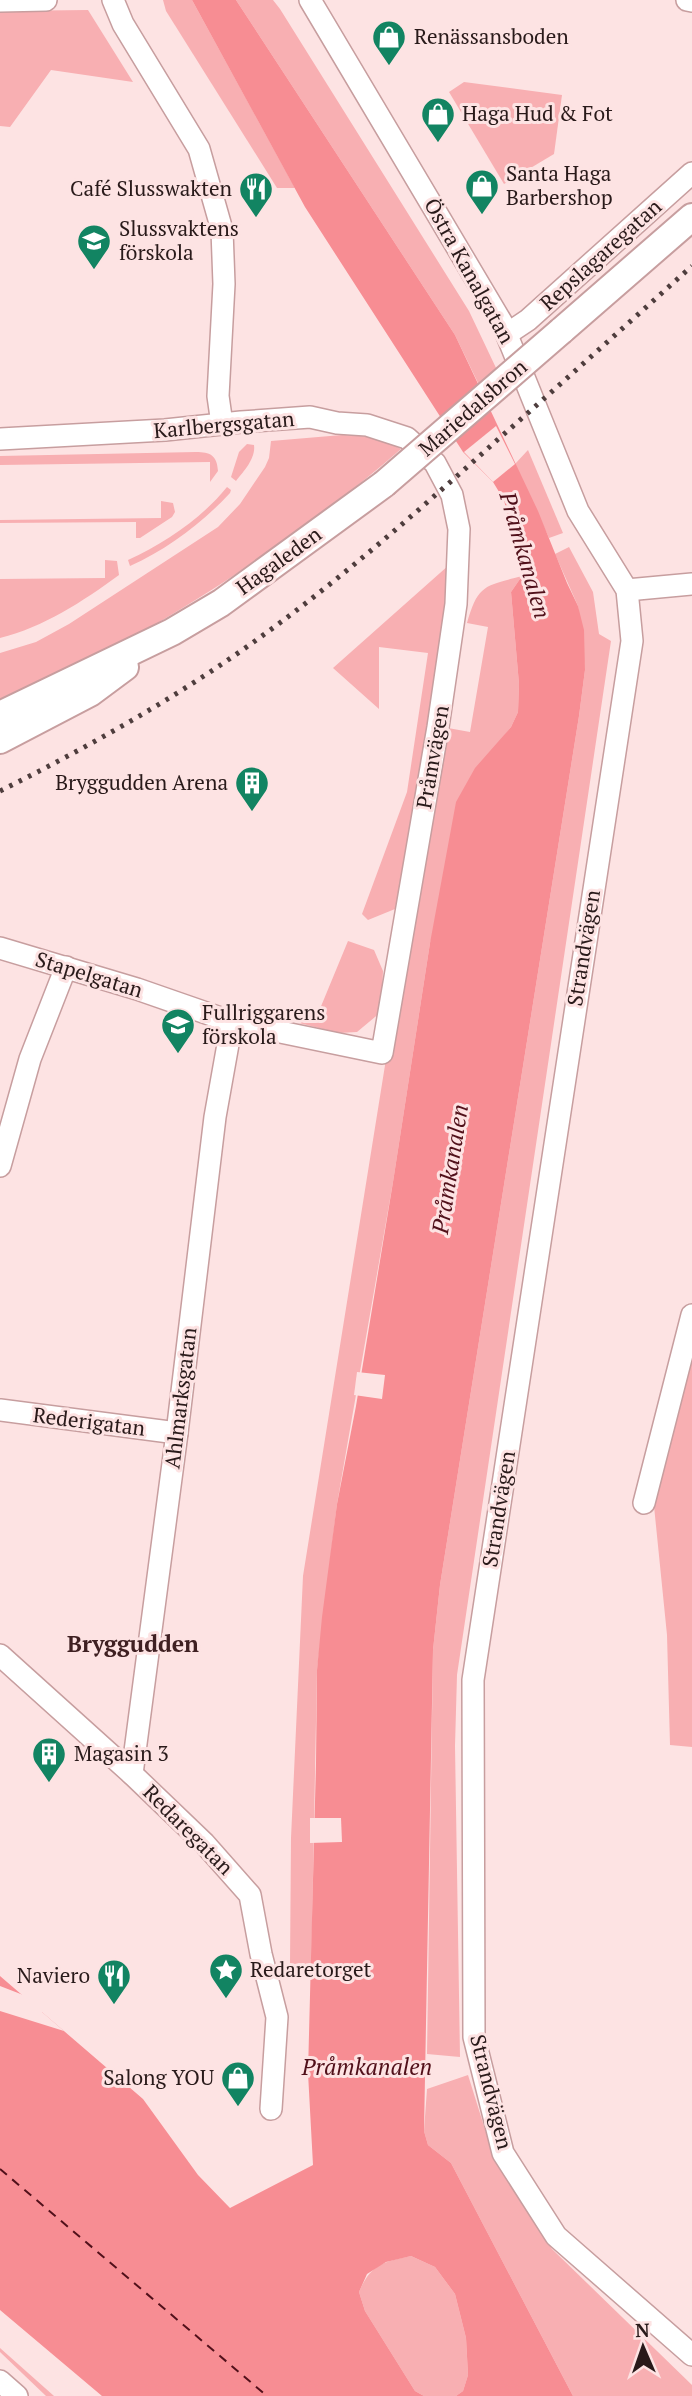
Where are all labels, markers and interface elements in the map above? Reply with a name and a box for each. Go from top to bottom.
shop icon: Renässansboden [370,18,408,67]
place label: Renässansboden [414,22,569,50]
shop icon: Haga Hud & Fot [419,95,457,144]
place label: Haga Hud & Fot [462,99,613,127]
place label: Santa Haga Barbershop [506,159,613,211]
shop icon: Santa Haga Barbershop [463,167,501,216]
restaurant icon: Café Slusswakten [237,170,275,219]
place label: Café Slusswakten [70,174,233,202]
street label: Repslagaregatan [534,192,667,316]
street label: Östra Kanalgatan [418,193,522,349]
place label: Slussvaktens förskola [119,214,239,266]
school or university icon: Slussvaktens förskola [75,222,113,271]
street label: Mariedalsbron [412,352,533,462]
street label: Karlbergsgatan [152,404,296,444]
water label: Pråmkanalen [492,487,558,622]
street label: Hagaleden [230,519,327,601]
street label: Pråmvägen [409,702,455,811]
building icon: Bryggudden Arena [233,764,271,813]
place label: Bryggudden Arena [55,768,228,796]
street label: Strandvägen [560,887,606,1008]
street label: Stapelgatan [32,944,147,1004]
place label: Fullriggarens förskola [202,998,325,1050]
school or university icon: Fullriggarens förskola [159,1006,197,1055]
water label: Pråmkanalen [424,1102,475,1237]
street label: Ahlmarksgatan [157,1325,203,1470]
street label: Rederigatan [31,1400,147,1442]
street label: Strandvägen [475,1448,521,1569]
district label: Bryggudden [67,1628,199,1659]
building icon: Magasin 3 [30,1735,68,1784]
place label: Magasin 3 [74,1739,169,1767]
street label: Redaregatan [137,1778,240,1881]
place icon: Redaretorget [207,1951,245,2000]
place label: Redaretorget [250,1955,372,1983]
restaurant icon: Naviero [95,1957,133,2006]
place label: Naviero [17,1961,90,1989]
street label: Strandvägen [464,2032,520,2153]
water label: Pråmkanalen [301,2051,432,2082]
shop icon: Salong YOU [219,2059,257,2108]
place label: Salong YOU [103,2063,214,2091]
north arrow [608,2312,678,2382]
text: N [635,2317,651,2342]

